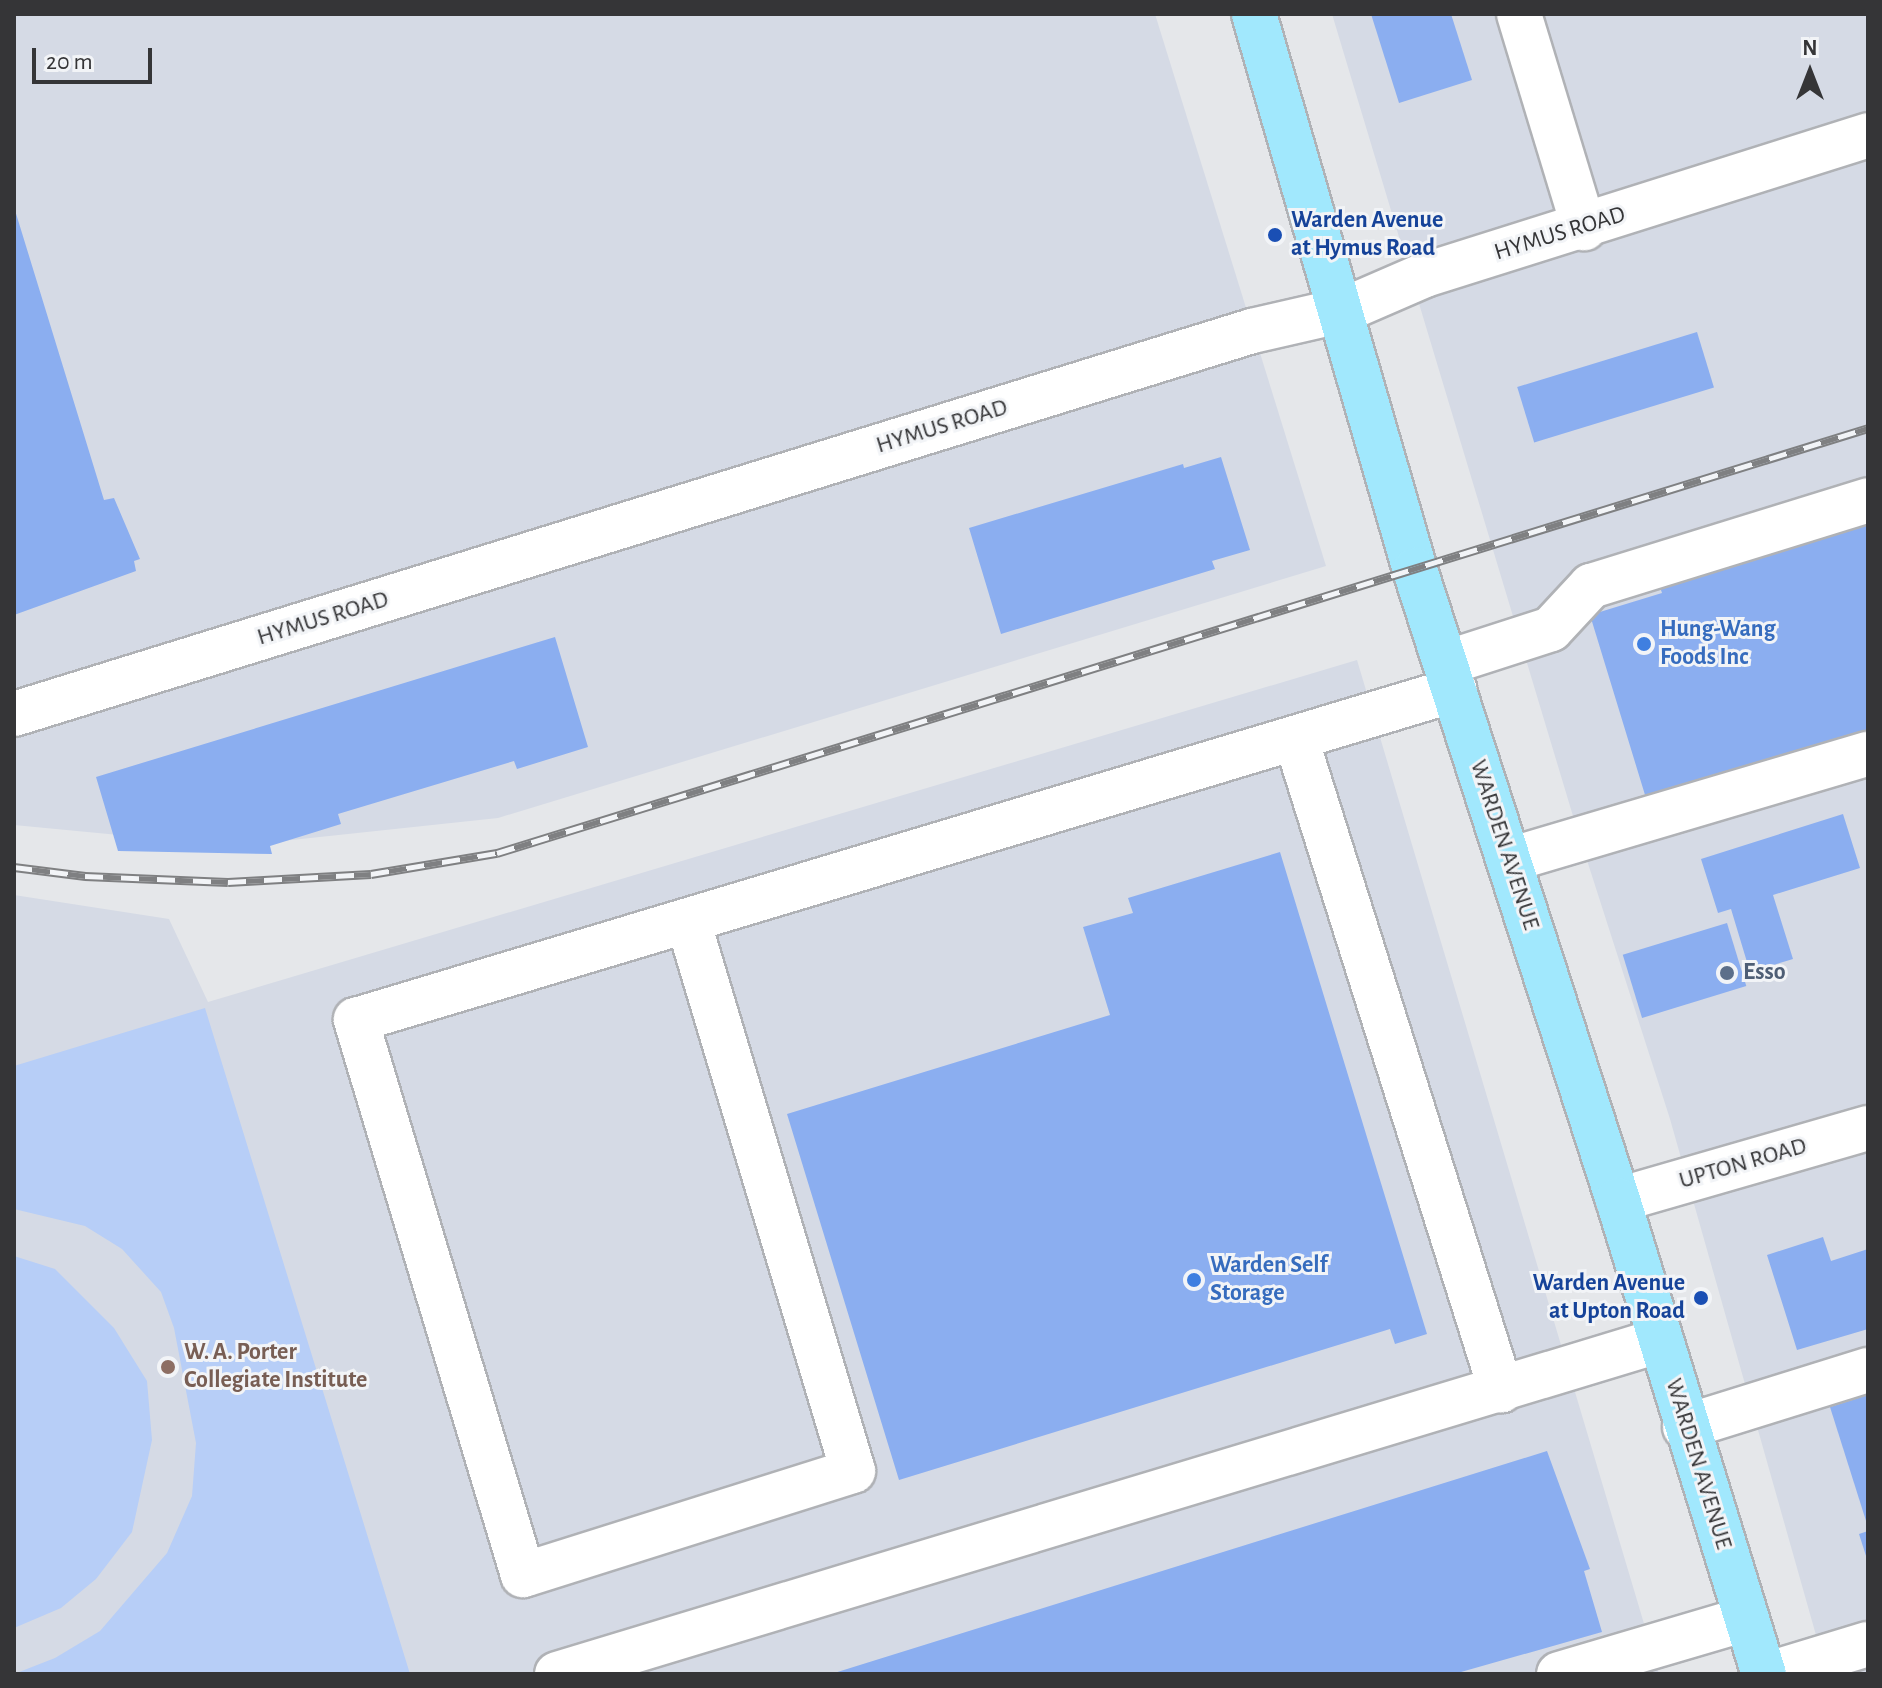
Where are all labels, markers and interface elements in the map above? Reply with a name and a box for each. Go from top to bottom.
scale bar [36,32,156,82]
north arrow [1770,32,1850,112]
text: N [1802,37,1818,59]
text: 20 m [46,50,93,74]
street label: HYMUS ROAD [1491,200,1629,268]
place label: Warden Avenue at Hymus Road [1291,207,1443,263]
marker: Warden Avenue at Hymus Road [1266,226,1284,244]
street label: HYMUS ROAD [873,393,1011,461]
street label: HYMUS ROAD [254,585,392,653]
place label: Hung-Wang Foods Inc [1660,616,1776,672]
marker: Hung-Wang Foods Inc [1635,635,1653,653]
street label: WARDEN AVENUE [1463,756,1545,934]
place label: Esso [1743,959,1786,987]
marker: Esso [1718,964,1736,982]
street label: UPTON ROAD [1676,1132,1810,1196]
place label: Warden Self Storage [1210,1252,1327,1308]
place label: Warden Avenue at Upton Road [1533,1270,1685,1326]
marker: Warden Self Storage [1185,1271,1203,1289]
marker: Warden Avenue at Upton Road [1692,1289,1710,1307]
place label: W. A. Porter Collegiate Institute [184,1339,367,1395]
marker: W. A. Porter Collegiate Institute [159,1358,177,1376]
street label: WARDEN AVENUE [1658,1375,1738,1553]

